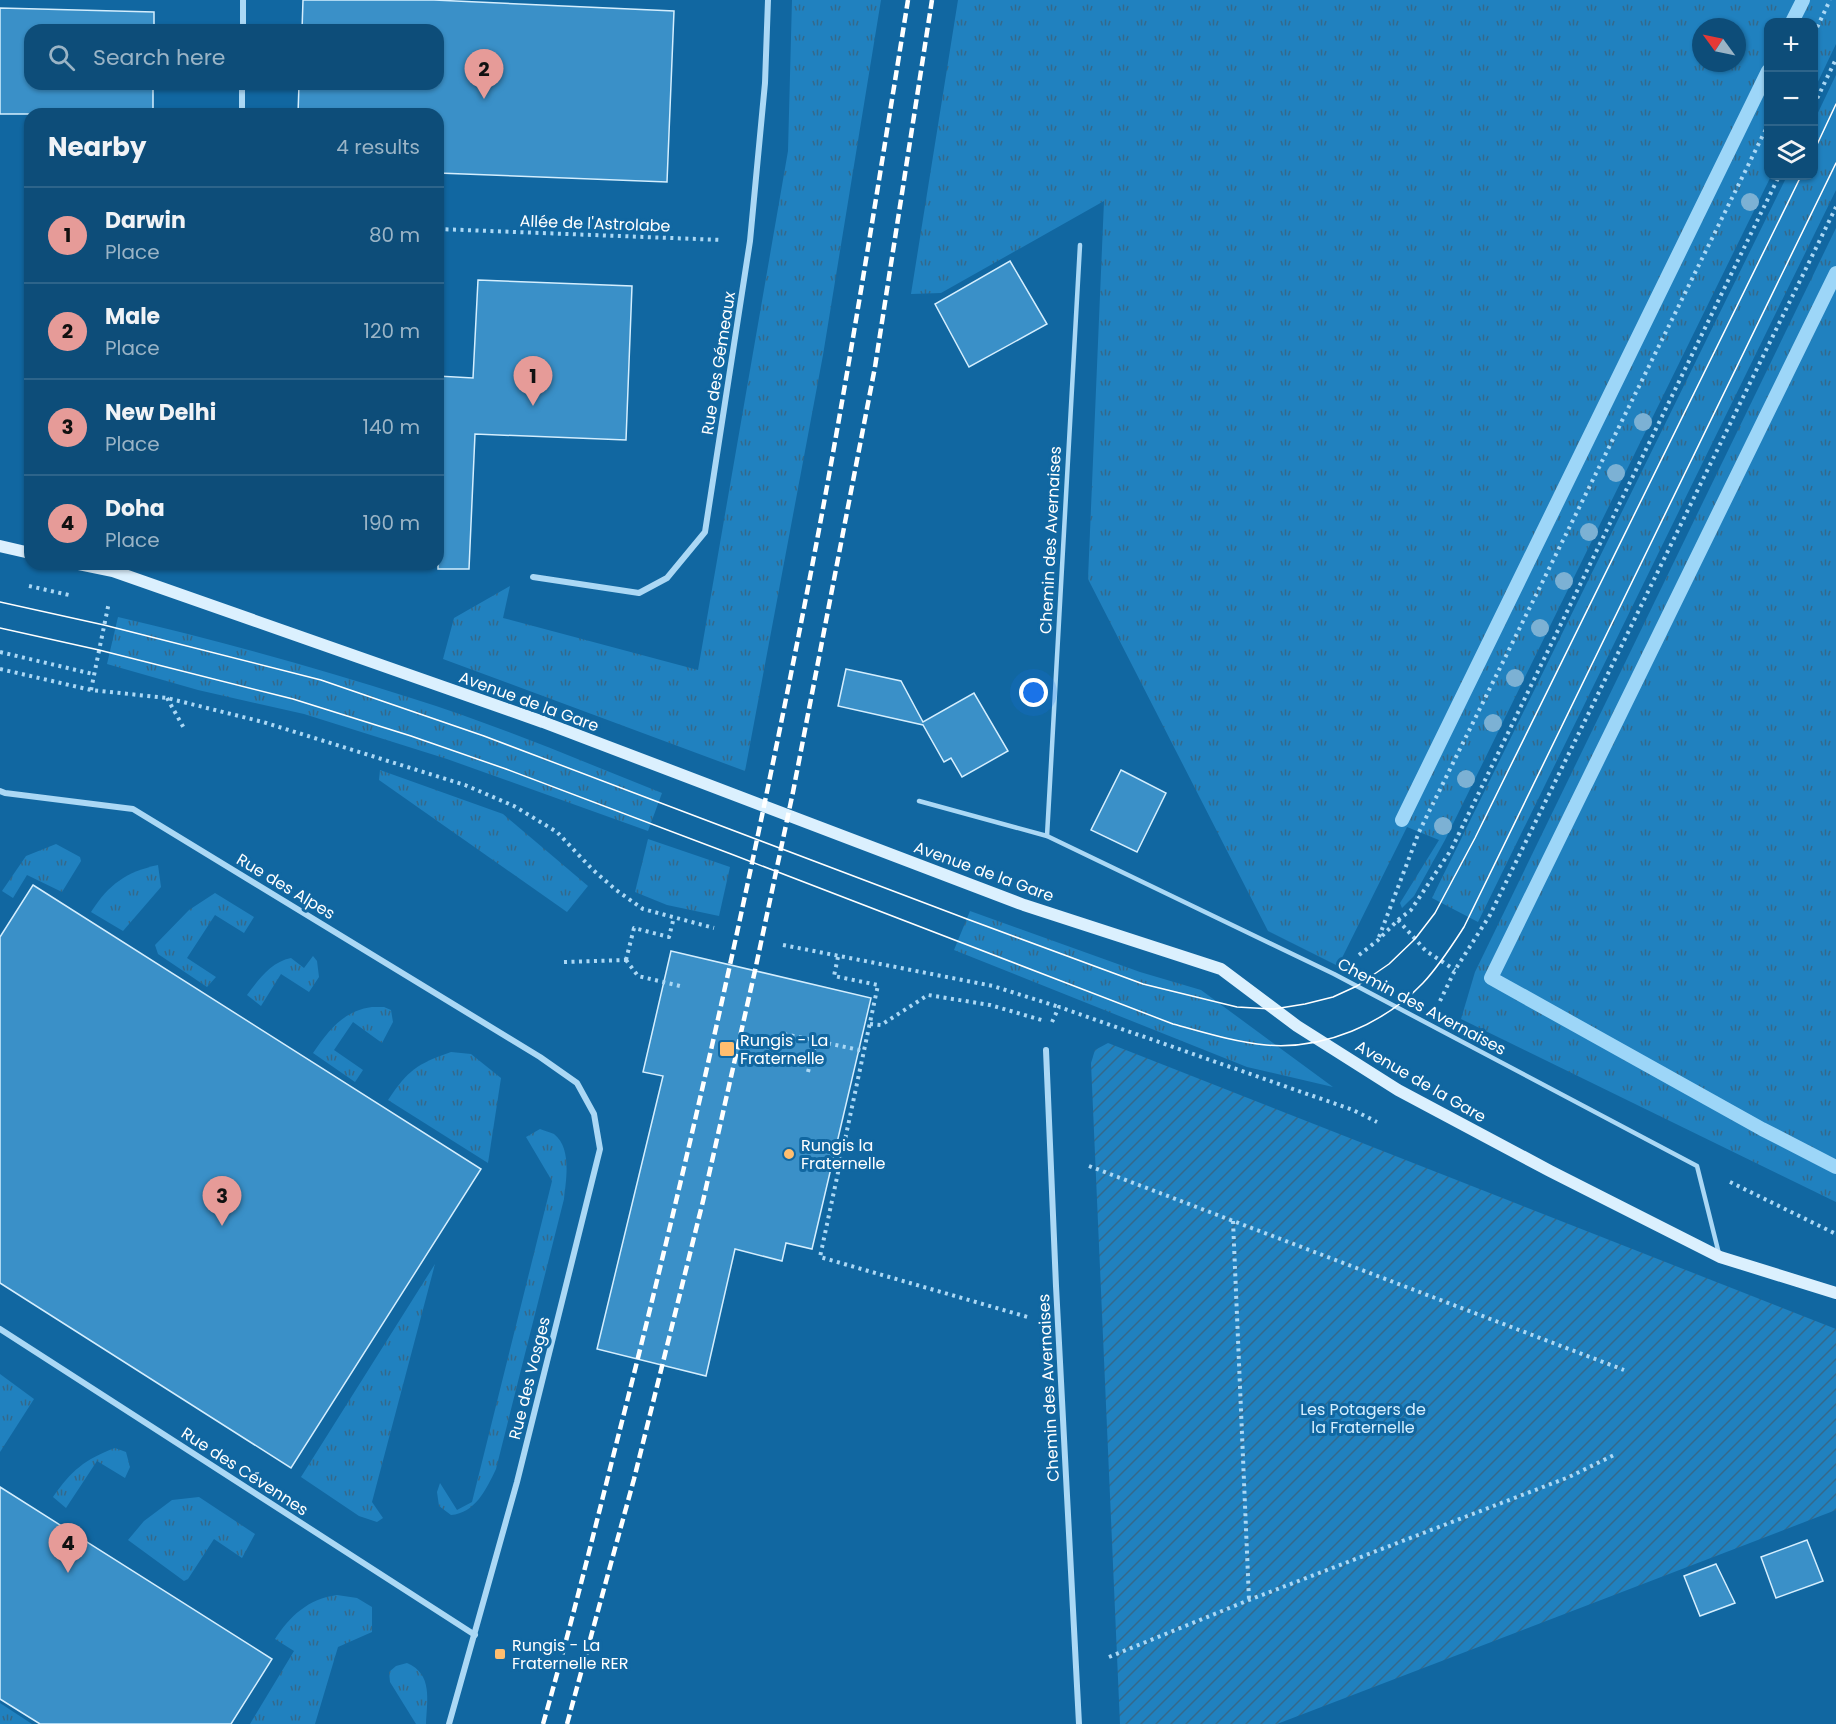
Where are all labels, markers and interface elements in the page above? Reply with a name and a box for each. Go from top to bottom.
north arrow [1692,18,1746,72]
map controls [1764,18,1818,180]
button: + [1764,18,1818,72]
search box [24,24,444,90]
icon: search [45,41,78,74]
text: Search here [93,42,226,73]
pin: 2 [464,50,504,99]
button: − [1764,72,1818,126]
button: layers [1764,126,1818,180]
text: Nearby [48,129,146,165]
text: 4 results [336,133,420,161]
text: Darwin [105,205,186,236]
street label: Allée de l'Astrolabe [519,209,671,238]
text: 1 [64,221,71,249]
text: 80 m [369,221,420,249]
text: Place [105,238,160,266]
street label: Rue des Gémeaux [696,289,741,436]
text: Male [105,301,160,332]
text: 2 [62,317,73,345]
text: 120 m [364,317,420,345]
text: Place [105,334,160,362]
pin: 1 [514,356,552,406]
text: New Delhi [105,397,216,428]
text: 3 [61,413,74,441]
text: 140 m [363,413,420,441]
text: Place [105,430,160,458]
street label: Chemin des Avernaises [1034,446,1067,635]
text: Doha [105,493,165,524]
text: 4 [61,509,74,537]
text: 190 m [363,509,420,537]
text: Place [105,526,160,554]
street label: Avenue de la Gare [456,665,602,738]
your location [1019,678,1048,707]
street label: Avenue de la Gare [911,835,1057,908]
street label: Rue des Alpes [232,848,339,925]
street label: Chemin des Avernaises [1333,952,1510,1061]
place label: Rungis - La Fraternelle [740,1029,828,1070]
street label: Avenue de la Gare [1351,1035,1490,1128]
marker: Rungis - La Fraternelle [718,1040,736,1058]
place label: Rungis la Fraternelle [801,1134,886,1175]
marker: Rungis la Fraternelle [782,1147,796,1161]
pin: 3 [202,1176,242,1226]
street label: Chemin des Avernaises [1032,1293,1065,1482]
street label: Rue des Vosges [503,1314,556,1442]
park label: Les Potagers de la Fraternelle [1300,1398,1426,1439]
street label: Rue des Cévennes [177,1422,313,1521]
pin: 4 [48,1524,88,1573]
place label: Rungis - La Fraternelle RER [512,1634,628,1675]
marker: Rungis - La Fraternelle RER [493,1647,507,1661]

